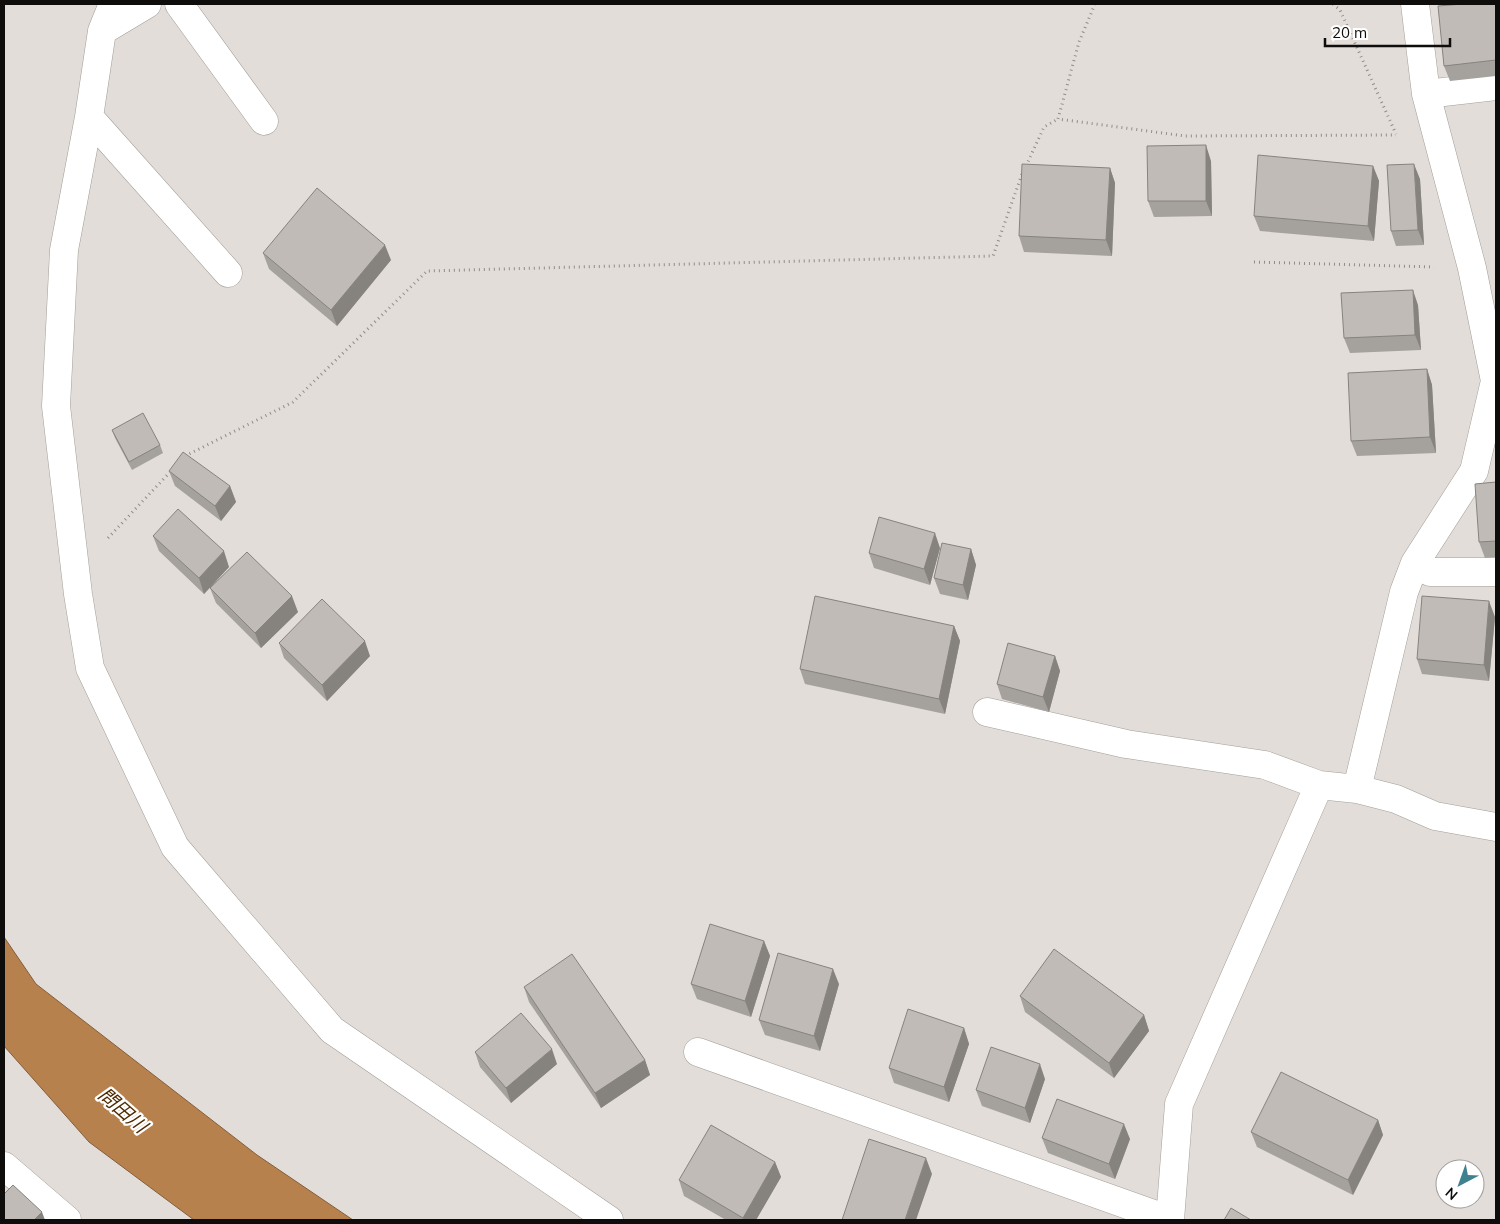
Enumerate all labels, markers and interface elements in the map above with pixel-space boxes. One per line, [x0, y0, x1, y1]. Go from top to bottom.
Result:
scale bar [1325, 15, 1450, 47]
text: 20 m [1332, 23, 1367, 42]
water label: 問田川 [94, 1082, 154, 1139]
north arrow [1435, 1159, 1485, 1209]
text: N [1442, 1184, 1461, 1204]

